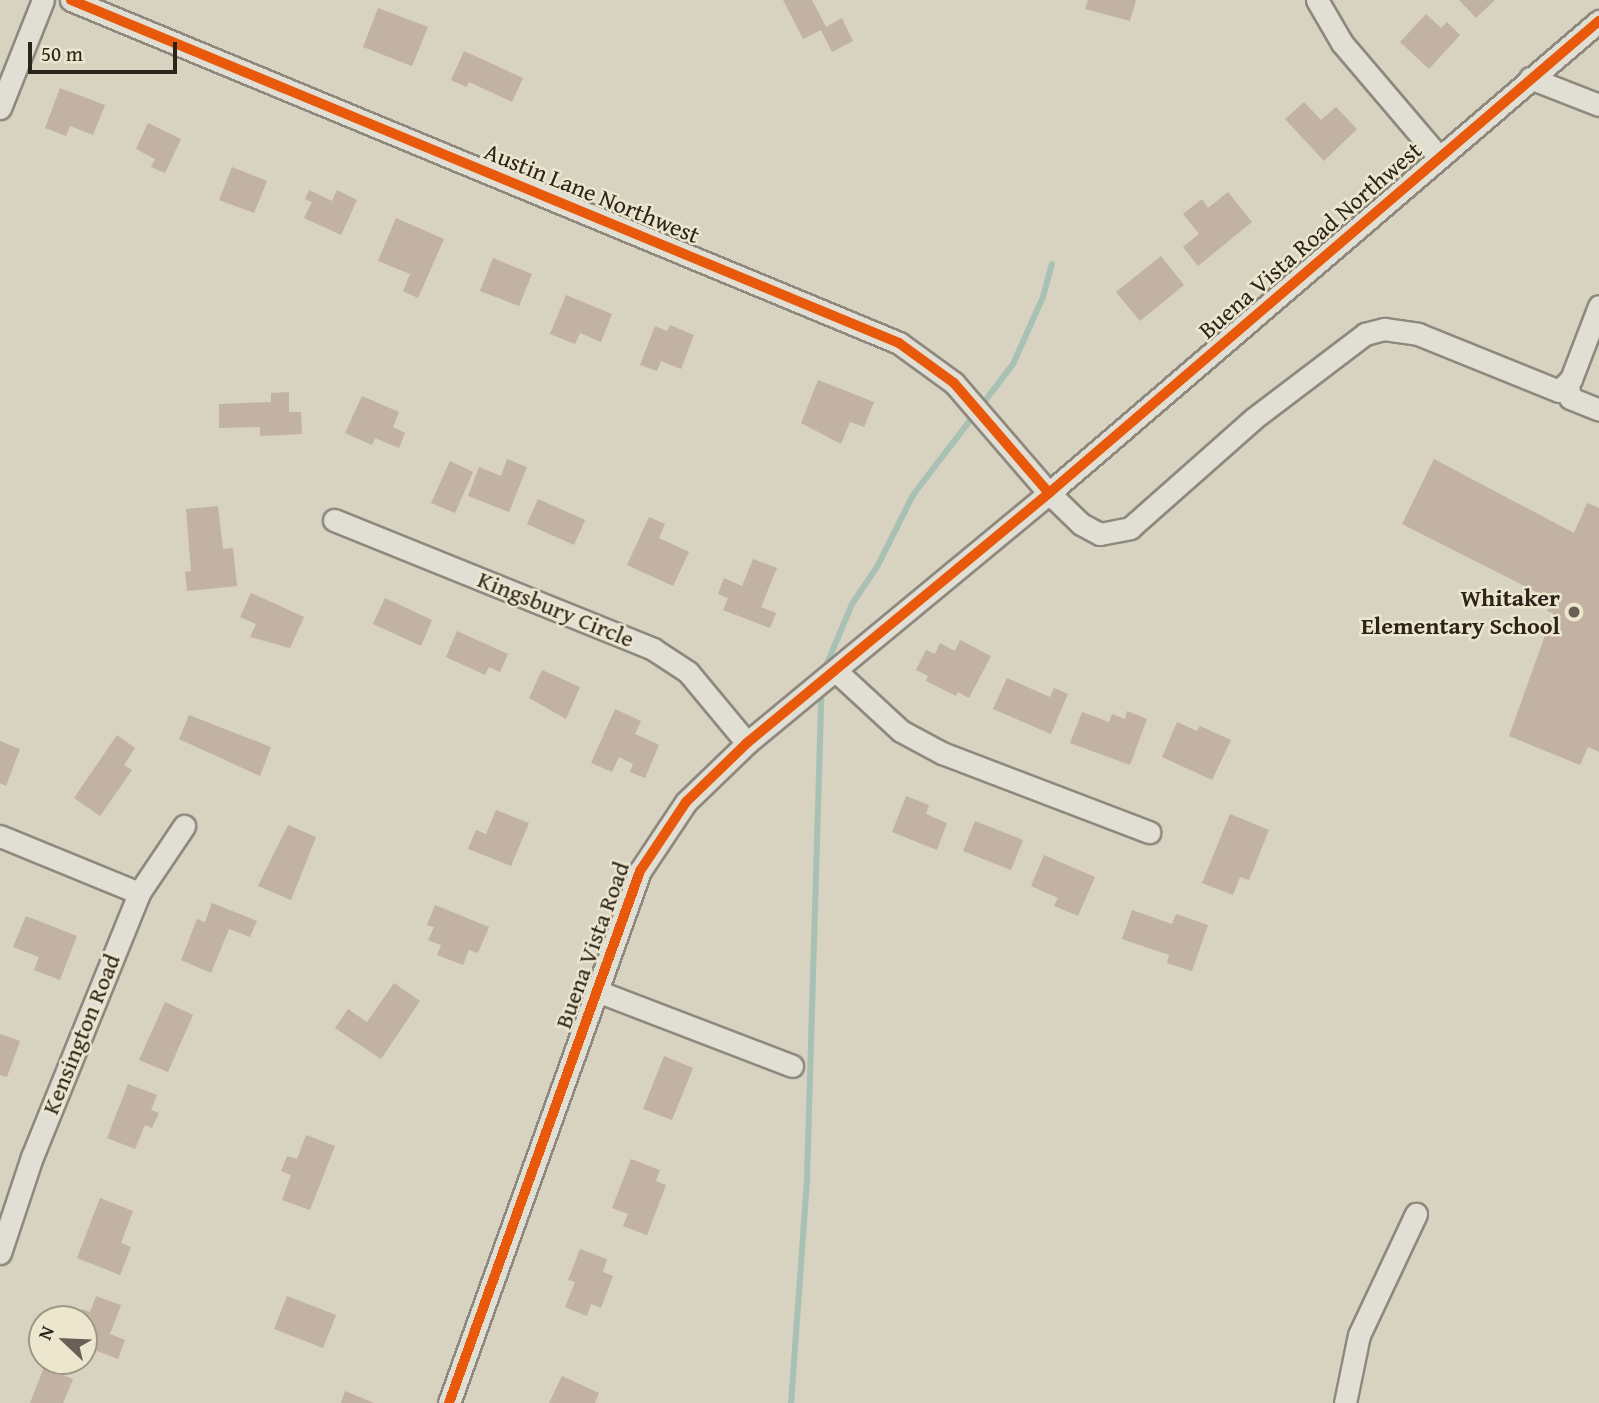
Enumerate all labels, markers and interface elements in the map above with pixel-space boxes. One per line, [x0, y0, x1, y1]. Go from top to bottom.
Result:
scale bar [32, 28, 180, 72]
text: 50 m [41, 38, 83, 69]
street label: Buena Vista Road Northwest [1193, 135, 1427, 345]
street label: Austin Lane Northwest [480, 137, 704, 249]
street label: Kingsbury Circle [474, 565, 638, 653]
place label: Whitaker Elementary School [1361, 584, 1560, 640]
marker: Whitaker Elementary School [1566, 604, 1582, 620]
street label: Buena Vista Road [548, 858, 636, 1032]
street label: Kensington Road [36, 950, 126, 1118]
north arrow [28, 1305, 98, 1375]
text: N [30, 1321, 61, 1344]

